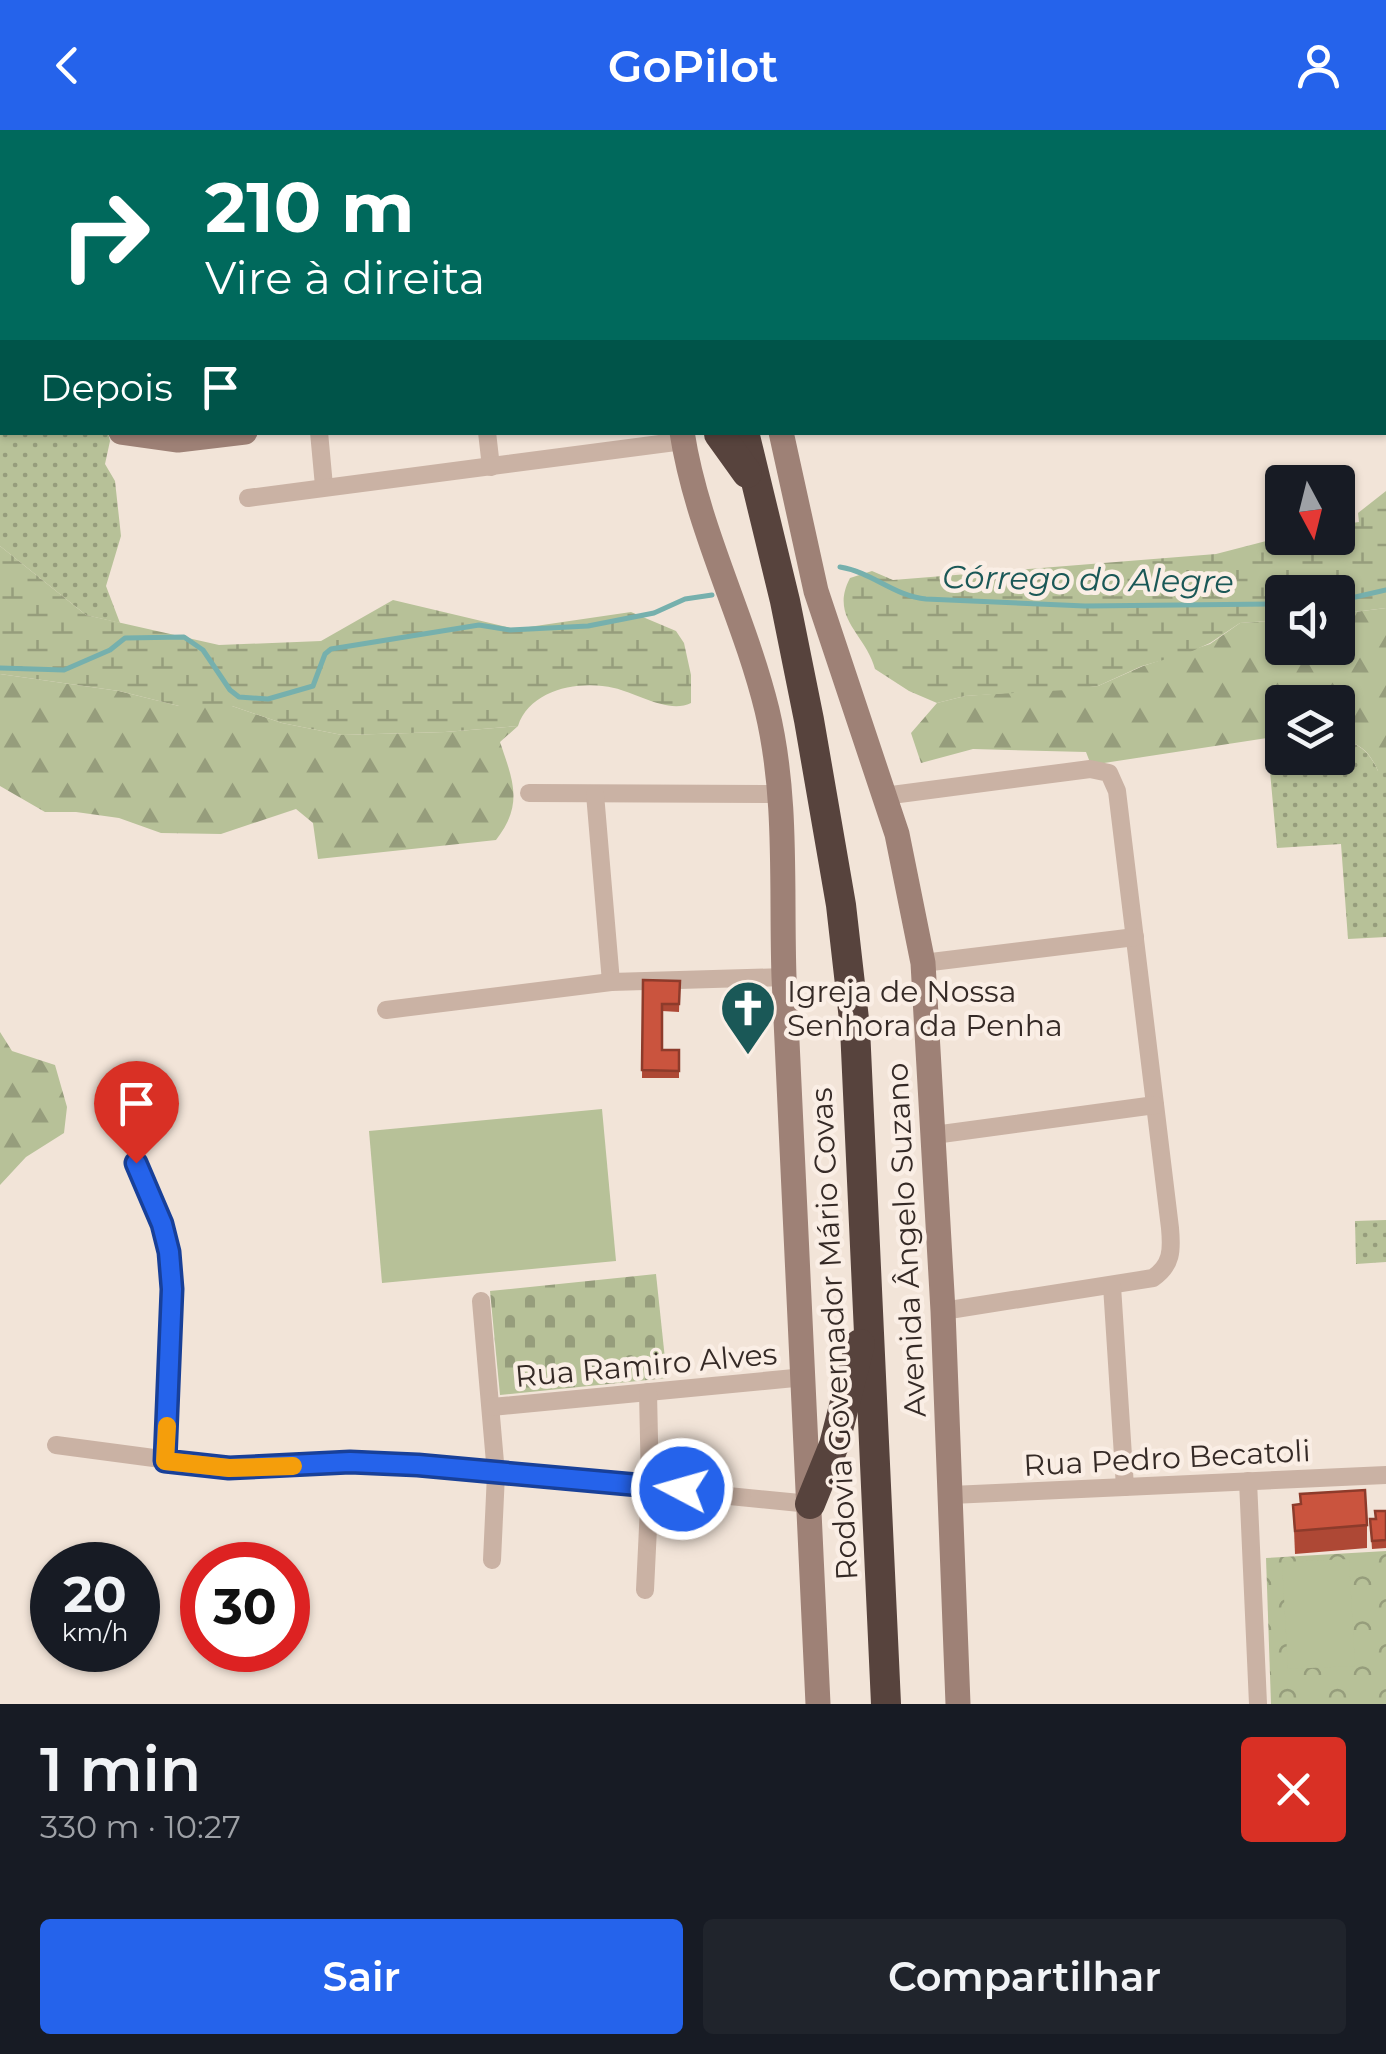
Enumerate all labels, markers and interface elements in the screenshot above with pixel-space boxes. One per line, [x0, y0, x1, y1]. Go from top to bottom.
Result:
icon: back [40, 38, 95, 93]
text: GoPilot [608, 38, 778, 93]
icon: person [1291, 38, 1346, 93]
text: 210 m [205, 164, 415, 250]
icon: right [40, 170, 170, 300]
text: Vire à direita [205, 250, 485, 305]
icon: arrive [193, 360, 248, 415]
text: Depois [40, 364, 173, 411]
north arrow [1265, 465, 1355, 555]
map controls [1265, 465, 1355, 775]
water label: Córrego do Alegre [942, 557, 1234, 601]
button: sound [1265, 575, 1355, 665]
button: layers [1265, 685, 1355, 775]
place label: Igreja de Nossa Senhora da Penha [787, 973, 1063, 1044]
church icon: Igreja de Nossa Senhora da Penha [718, 978, 778, 1057]
pin [94, 1061, 179, 1164]
street label: Avenida Ângelo Suzano [878, 1062, 934, 1418]
icon: arrive [109, 1076, 164, 1131]
street label: Rodovia Governador Mário Covas [803, 1087, 865, 1581]
street label: Rua Ramiro Alves [513, 1335, 779, 1395]
street label: Rua Pedro Becatoli [1023, 1432, 1311, 1484]
position arrow [630, 1437, 734, 1541]
speed limit sign: 30 [180, 1542, 310, 1672]
text: 20 [63, 1564, 127, 1625]
text: km/h [62, 1617, 128, 1647]
text: 1 min [40, 1733, 201, 1806]
button: close [1241, 1737, 1346, 1842]
text: 330 m · 10:27 [40, 1807, 241, 1846]
button: Sair [40, 1919, 683, 2034]
button: Compartilhar [703, 1919, 1346, 2034]

